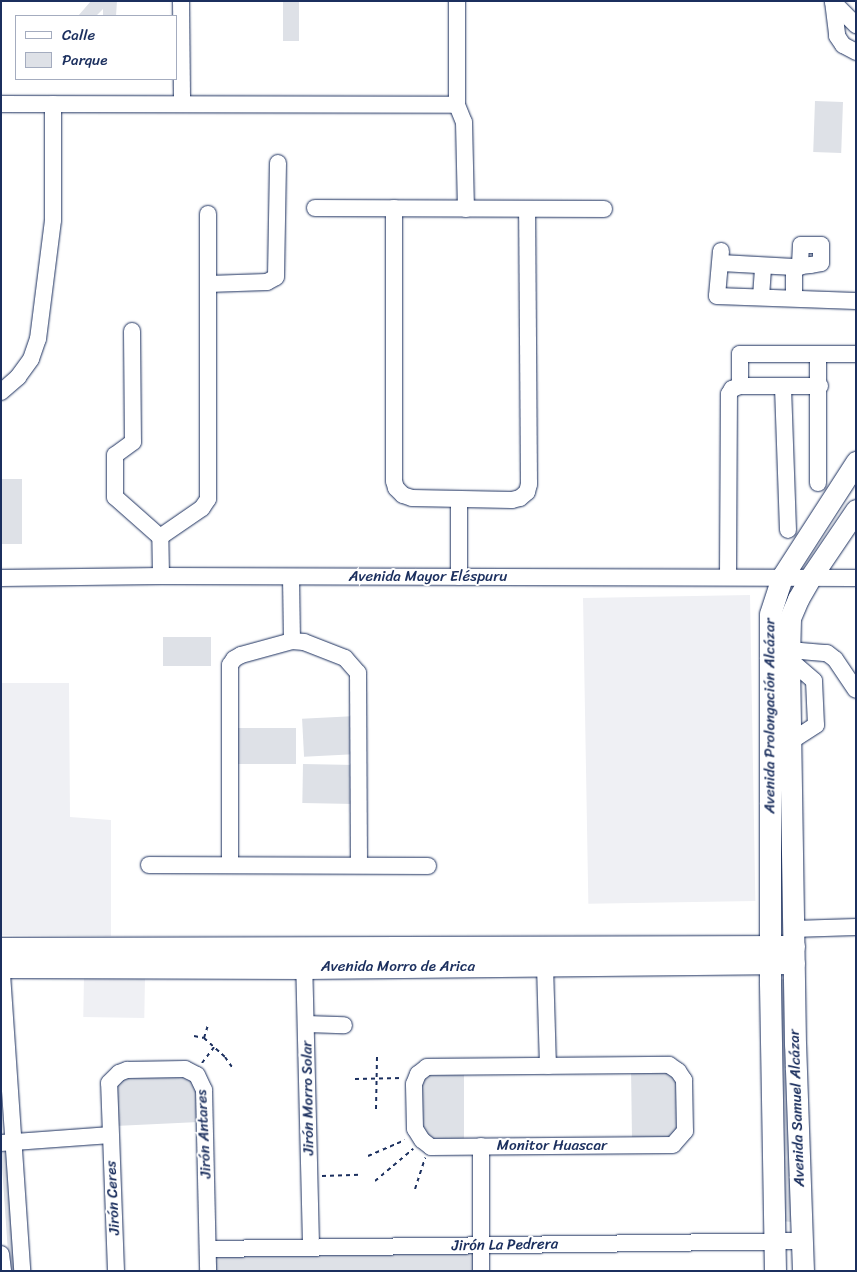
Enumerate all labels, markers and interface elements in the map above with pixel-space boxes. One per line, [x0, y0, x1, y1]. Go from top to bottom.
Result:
legend [15, 15, 178, 80]
text: Calle [62, 22, 95, 48]
text: Parque [62, 47, 107, 73]
street label: Avenida Mayor Eléspuru [349, 568, 507, 586]
street label: Avenida Prolongación Alcázar [761, 618, 779, 814]
street label: Avenida Morro de Arica [321, 958, 475, 976]
street label: Avenida Samuel Alcázar [785, 1029, 809, 1187]
street label: Jirón Morro Solar [298, 1040, 318, 1156]
street label: Jirón Antares [193, 1089, 215, 1179]
street label: Monitor Huascar [497, 1137, 607, 1155]
street label: Jirón Ceres [102, 1160, 124, 1236]
street label: Jirón La Pedrera [451, 1235, 559, 1255]

